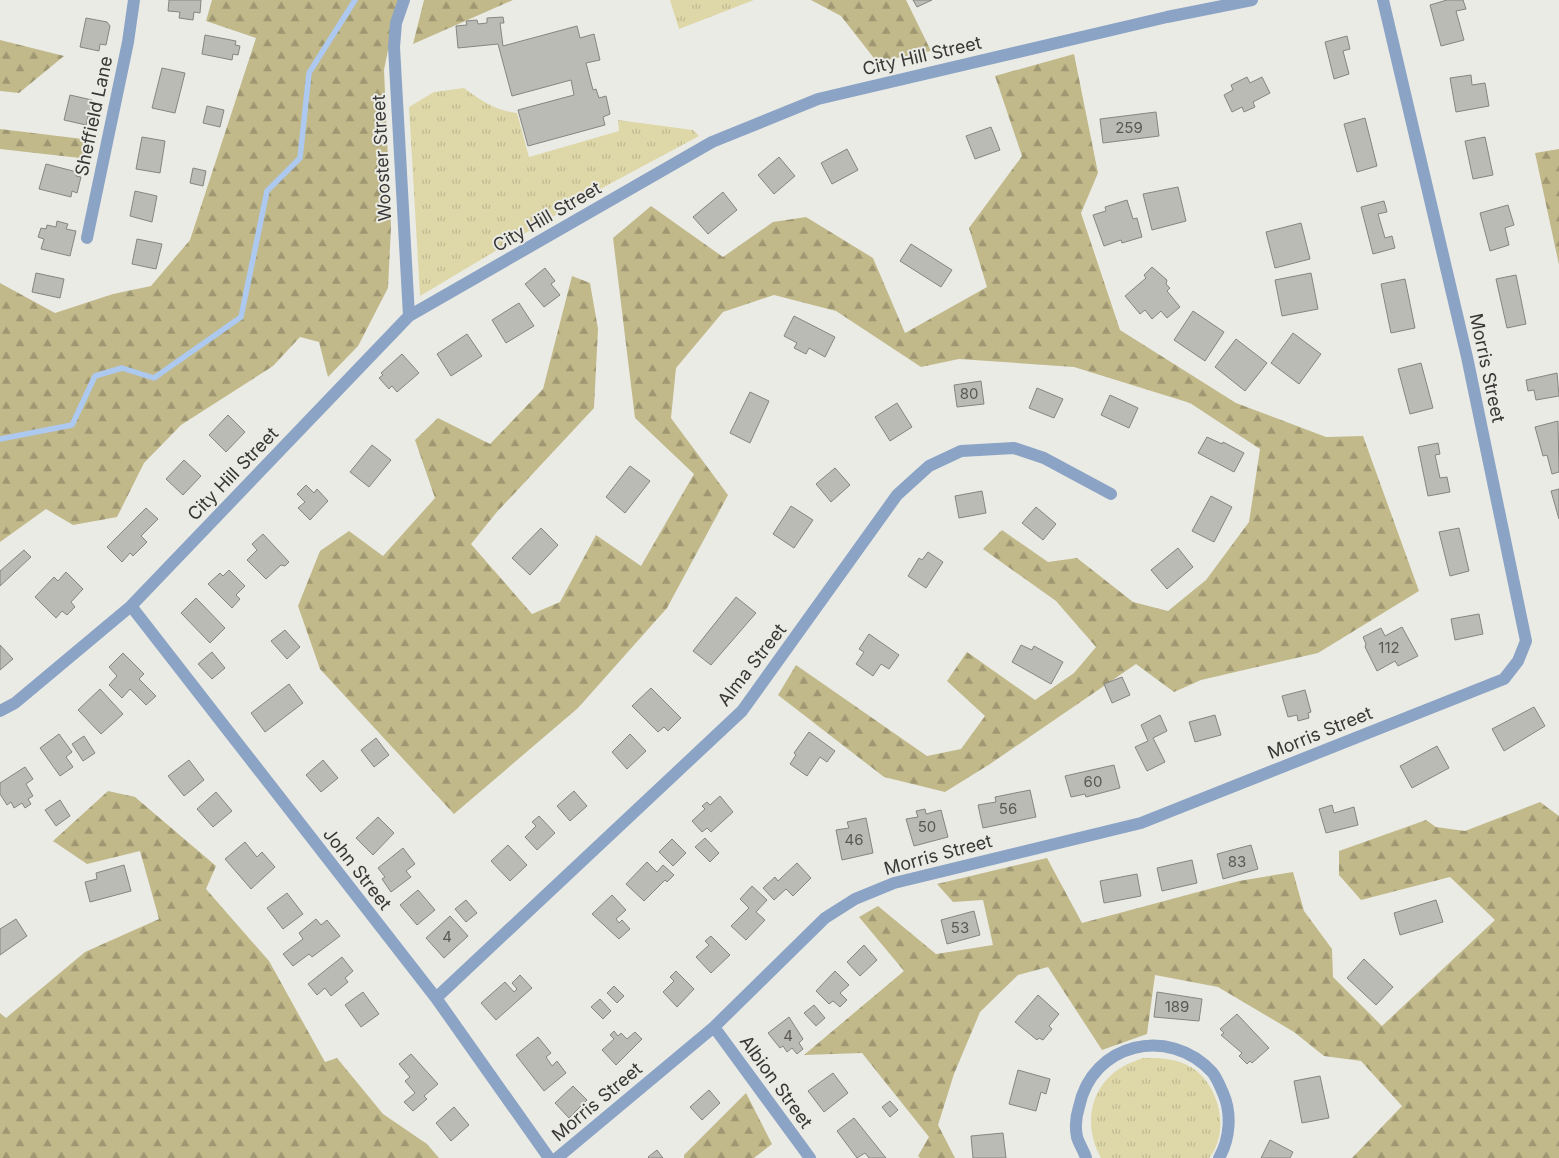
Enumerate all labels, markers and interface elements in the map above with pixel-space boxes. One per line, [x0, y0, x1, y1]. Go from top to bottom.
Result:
street label: City Hill Street [860, 32, 983, 79]
street label: Sheffield Lane [71, 54, 116, 178]
street label: Wooster Street [368, 94, 395, 222]
house number: 259 [1115, 118, 1143, 137]
street label: City Hill Street [489, 177, 605, 256]
street label: Morris Street [1466, 311, 1509, 424]
house number: 80 [960, 384, 978, 403]
street label: City Hill Street [183, 423, 282, 525]
street label: Alma Street [713, 619, 790, 710]
house number: 112 [1378, 638, 1400, 657]
street label: Morris Street [1264, 702, 1375, 763]
house number: 60 [1084, 772, 1102, 791]
house number: 56 [999, 799, 1017, 818]
house number: 50 [918, 817, 936, 836]
street label: John Street [319, 824, 396, 914]
house number: 46 [845, 830, 864, 849]
street label: Morris Street [882, 830, 994, 879]
house number: 83 [1228, 852, 1246, 871]
house number: 53 [951, 918, 969, 937]
house number: 4 [442, 927, 452, 946]
house number: 189 [1165, 997, 1189, 1016]
house number: 4 [783, 1026, 793, 1045]
street label: Albion Street [736, 1031, 817, 1132]
street label: Morris Street [547, 1058, 646, 1145]

